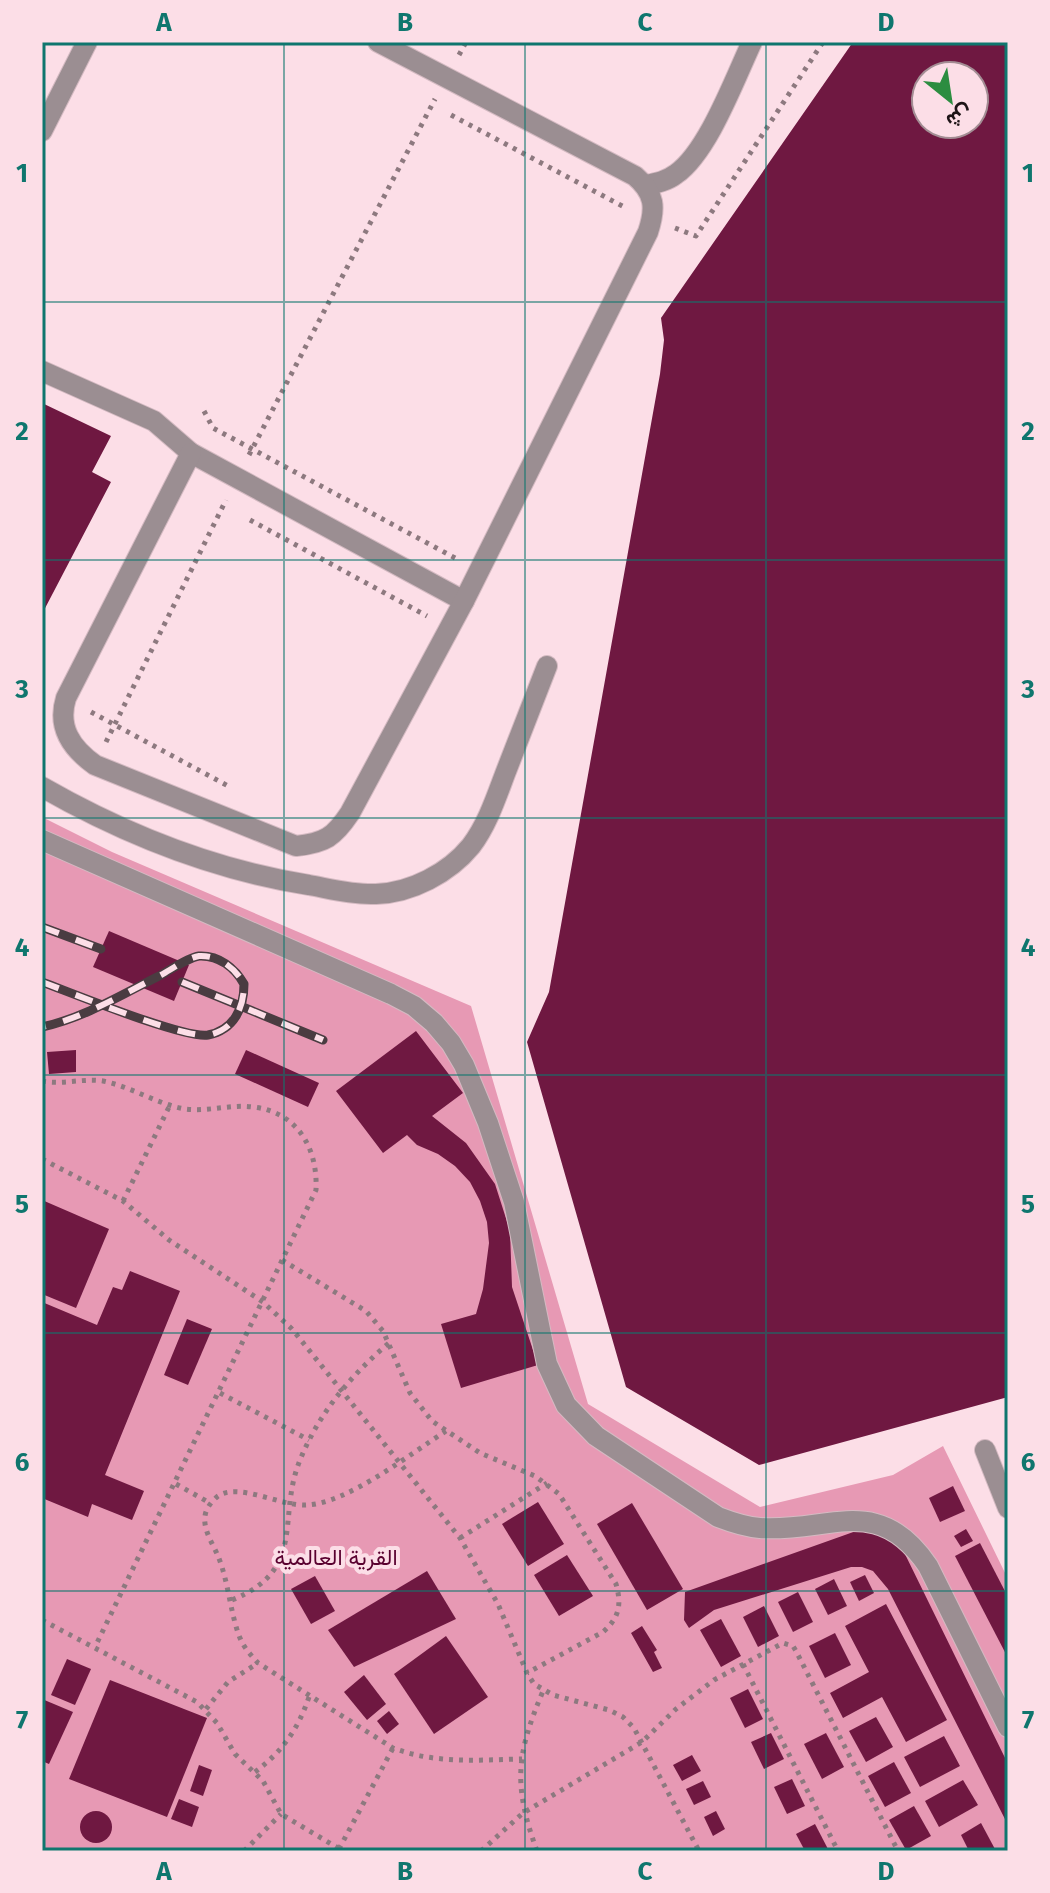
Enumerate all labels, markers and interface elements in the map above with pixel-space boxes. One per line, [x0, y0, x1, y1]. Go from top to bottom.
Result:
text: A [155, 7, 172, 38]
text: B [397, 7, 413, 38]
text: C [638, 7, 653, 38]
text: D [878, 7, 895, 38]
north arrow [910, 60, 990, 140]
text: ش [942, 99, 978, 135]
text: 1 [16, 158, 28, 189]
text: 1 [1022, 158, 1034, 189]
text: 2 [15, 416, 29, 447]
text: 2 [1021, 416, 1035, 447]
text: 3 [14, 674, 29, 705]
text: 3 [1020, 674, 1035, 705]
text: 4 [15, 932, 30, 963]
text: 4 [1021, 932, 1036, 963]
text: 5 [15, 1189, 29, 1220]
text: 5 [1021, 1189, 1035, 1220]
text: 6 [15, 1447, 30, 1478]
text: 6 [1021, 1447, 1036, 1478]
park label: القرية العالمية [274, 1544, 398, 1571]
text: 7 [16, 1705, 28, 1736]
text: 7 [1022, 1705, 1034, 1736]
text: A [155, 1856, 172, 1887]
text: B [397, 1856, 413, 1887]
text: C [638, 1856, 653, 1887]
text: D [878, 1856, 895, 1887]

